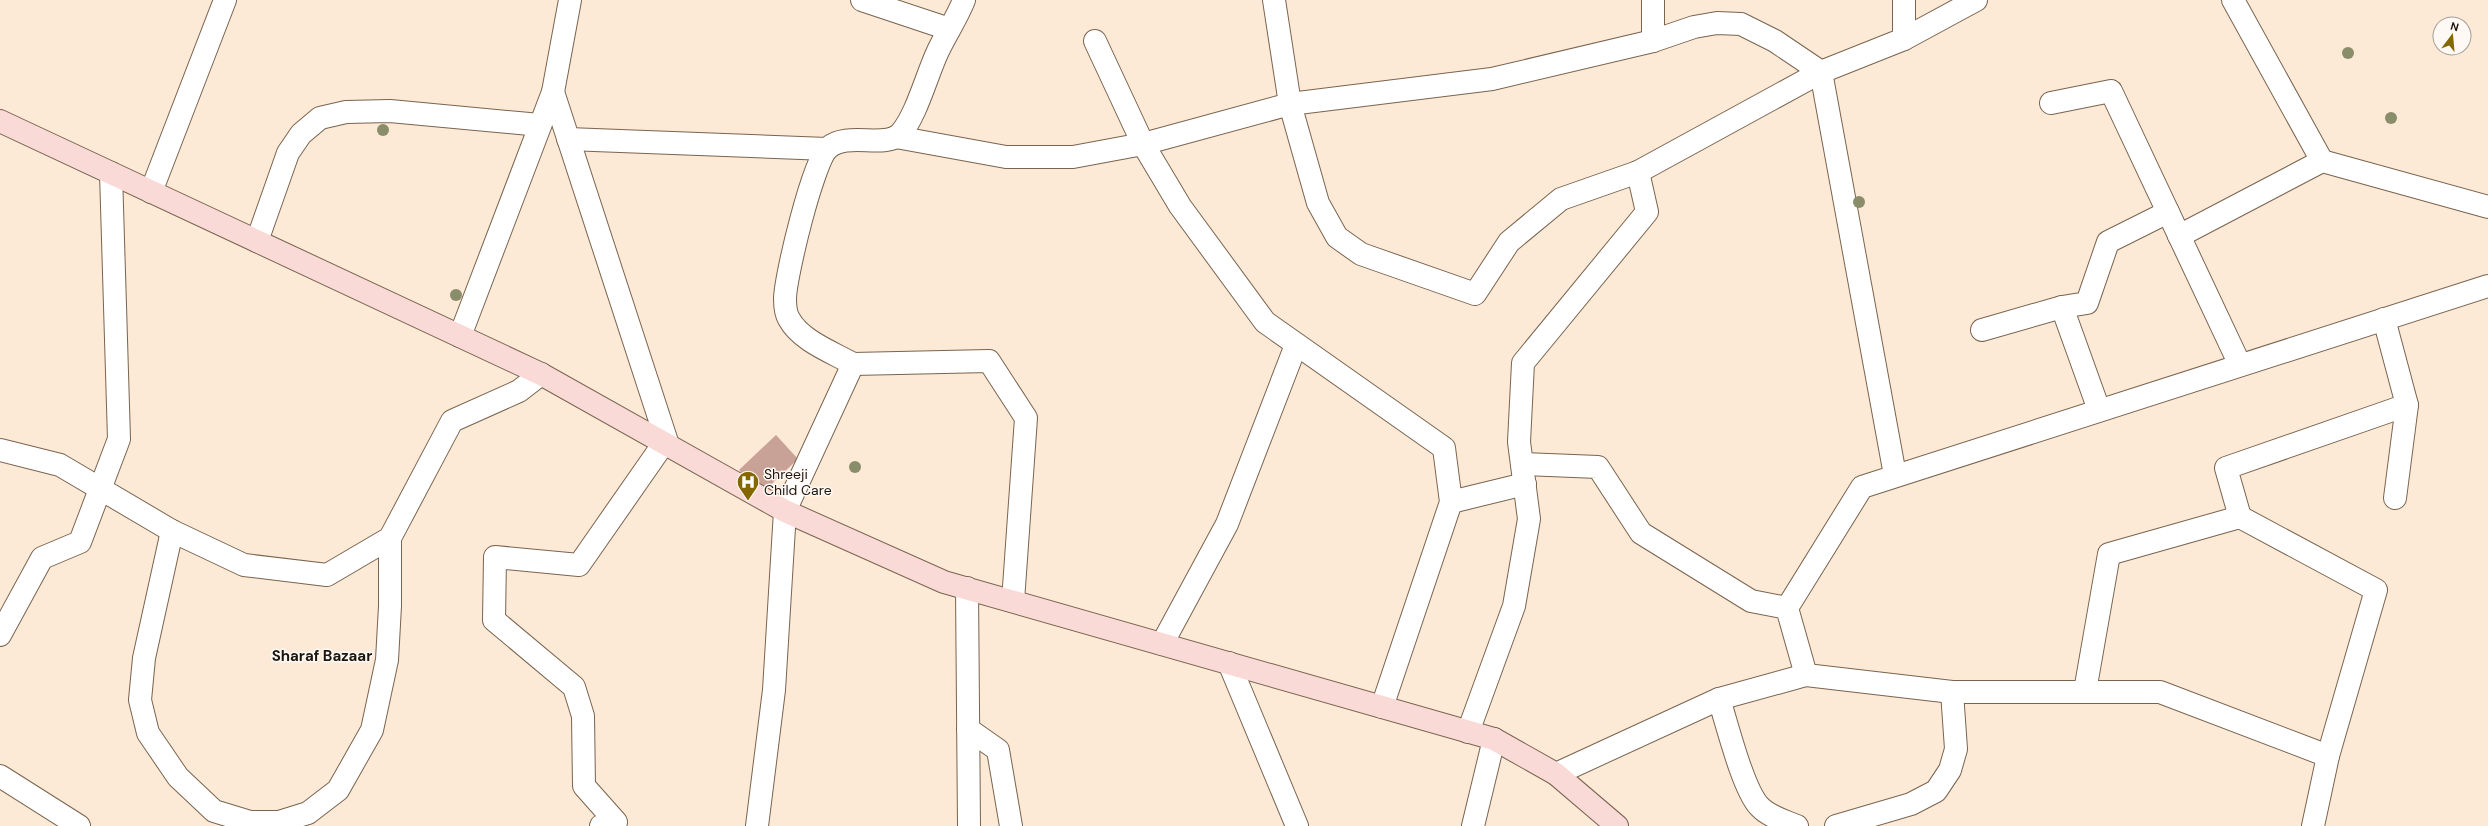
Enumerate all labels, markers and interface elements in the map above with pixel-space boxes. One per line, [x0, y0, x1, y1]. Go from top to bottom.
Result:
north arrow [2432, 16, 2472, 56]
text: N [2449, 19, 2461, 34]
place label: Shreeji Child Care [764, 465, 832, 499]
hospital icon: Shreeji Child Care [735, 469, 761, 502]
district label: Sharaf Bazaar [272, 646, 372, 666]

